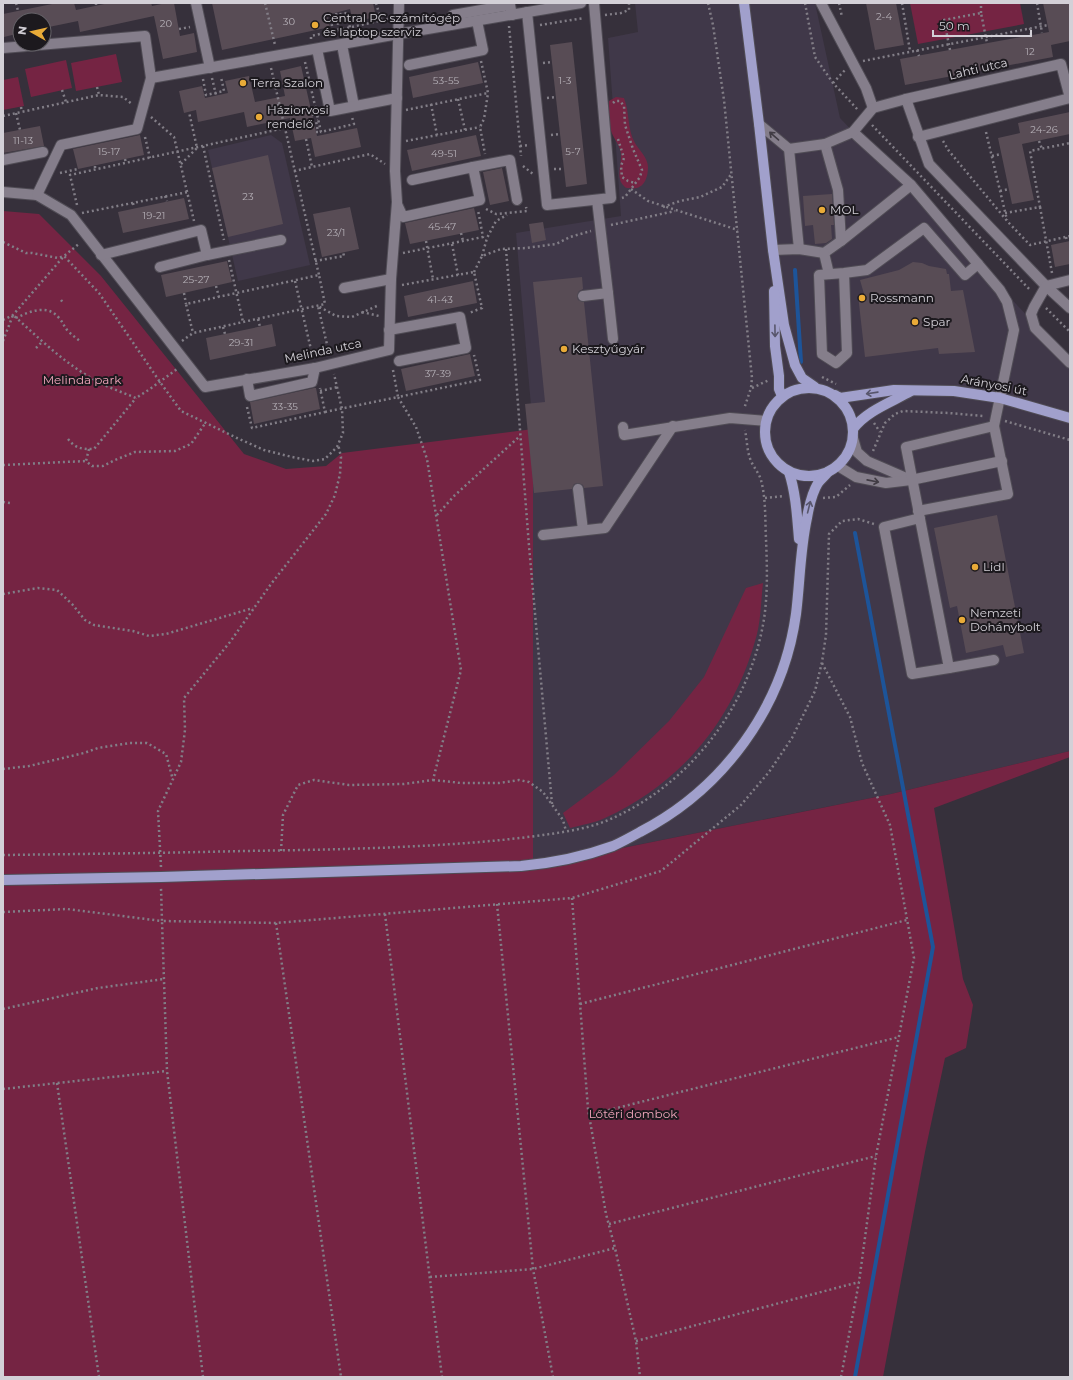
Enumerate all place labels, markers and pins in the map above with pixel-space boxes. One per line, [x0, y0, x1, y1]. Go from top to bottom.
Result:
place label: Central PC számítógép és laptop szerviz [323, 10, 460, 39]
marker: Central PC számítógép és laptop szerviz [310, 20, 320, 30]
place label: Terra Szalon [251, 75, 323, 90]
marker: Terra Szalon [238, 78, 248, 88]
place label: Háziorvosi rendelő [267, 102, 329, 131]
marker: Háziorvosi rendelő [254, 112, 264, 122]
place label: MOL [830, 202, 859, 217]
marker: MOL [817, 205, 827, 215]
place label: Rossmann [870, 290, 934, 305]
marker: Rossmann [857, 293, 867, 303]
place label: Spar [923, 314, 951, 329]
marker: Spar [910, 317, 920, 327]
place label: Kesztyűgyár [572, 341, 645, 356]
marker: Kesztyűgyár [559, 344, 569, 354]
place label: Lidl [983, 559, 1005, 574]
marker: Lidl [970, 562, 980, 572]
place label: Nemzeti Dohánybolt [970, 605, 1041, 634]
marker: Nemzeti Dohánybolt [957, 615, 967, 625]

